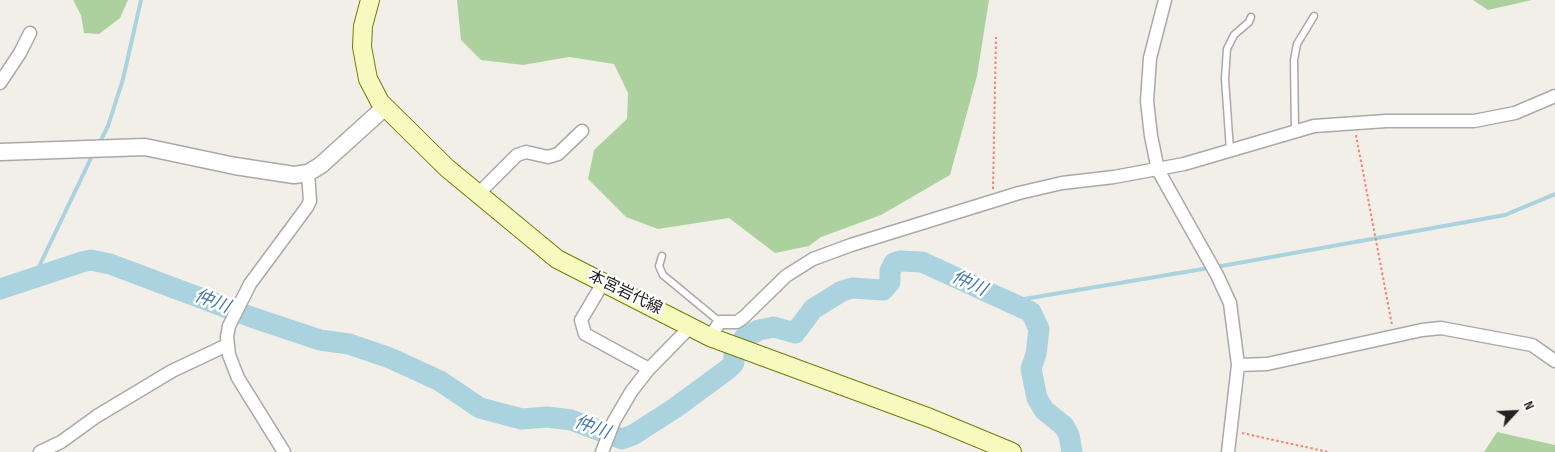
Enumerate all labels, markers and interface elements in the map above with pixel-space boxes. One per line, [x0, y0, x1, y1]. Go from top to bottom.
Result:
street label: 本宮岩代線 [585, 267, 665, 319]
water label: 仲川 [948, 267, 990, 301]
water label: 仲川 [191, 285, 233, 319]
north arrow [1490, 387, 1540, 437]
text: N [1520, 398, 1538, 412]
water label: 仲川 [571, 412, 613, 444]

